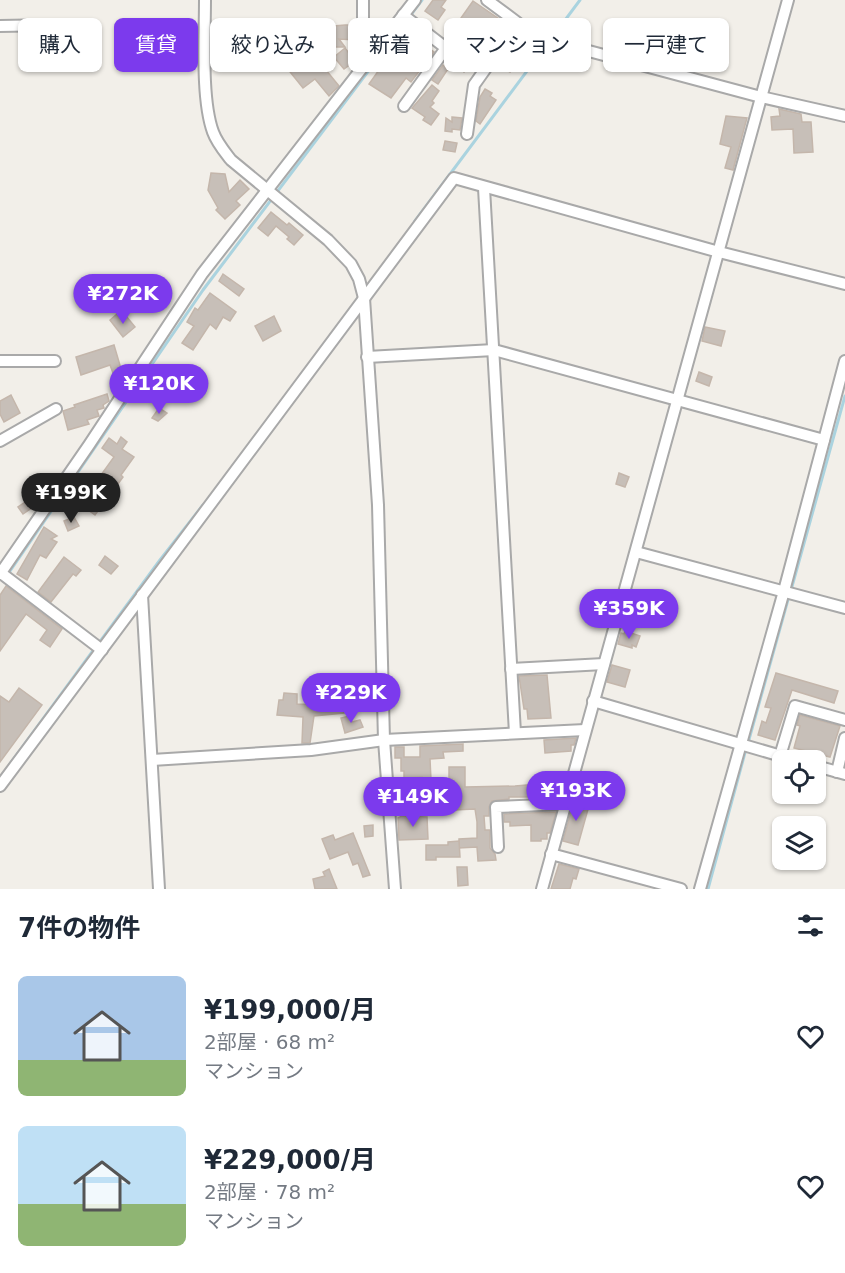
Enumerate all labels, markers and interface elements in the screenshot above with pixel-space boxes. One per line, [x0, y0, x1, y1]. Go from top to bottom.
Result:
chip: 購入 [18, 18, 102, 72]
chip: 賃貸 [114, 18, 198, 72]
chip: 絞り込み [210, 18, 336, 72]
chip: 新着 [348, 18, 432, 72]
chip: マンション [444, 18, 591, 72]
chip: 一戸建て [603, 18, 729, 72]
pin: ¥272K [81, 274, 165, 325]
text: ¥272K [87, 281, 159, 305]
pin: ¥120K [117, 364, 201, 415]
text: ¥120K [123, 371, 195, 395]
pin: ¥199K [29, 473, 113, 524]
text: ¥199K [35, 480, 107, 504]
pin: ¥359K [587, 589, 671, 640]
text: ¥359K [593, 596, 665, 620]
pin: ¥229K [309, 673, 393, 724]
text: ¥229K [315, 680, 387, 704]
map controls [772, 750, 826, 870]
button: locate [772, 750, 826, 804]
pin: ¥193K [534, 771, 618, 822]
pin: ¥149K [371, 777, 455, 828]
text: ¥193K [540, 778, 612, 802]
text: ¥149K [377, 784, 449, 808]
button: layers [772, 816, 826, 870]
icon: filters [794, 909, 827, 942]
text: 7件の物件 [18, 913, 140, 943]
text: ¥199,000/月 [204, 995, 376, 1025]
icon: home [66, 1000, 138, 1072]
icon: heart [794, 1020, 827, 1053]
text: 2部屋 · 68 m² [204, 1030, 335, 1054]
text: マンション [204, 1059, 304, 1083]
text: ¥229,000/月 [204, 1145, 376, 1175]
icon: home [66, 1150, 138, 1222]
icon: heart [794, 1170, 827, 1203]
text: 2部屋 · 78 m² [204, 1180, 335, 1204]
text: マンション [204, 1209, 304, 1233]

